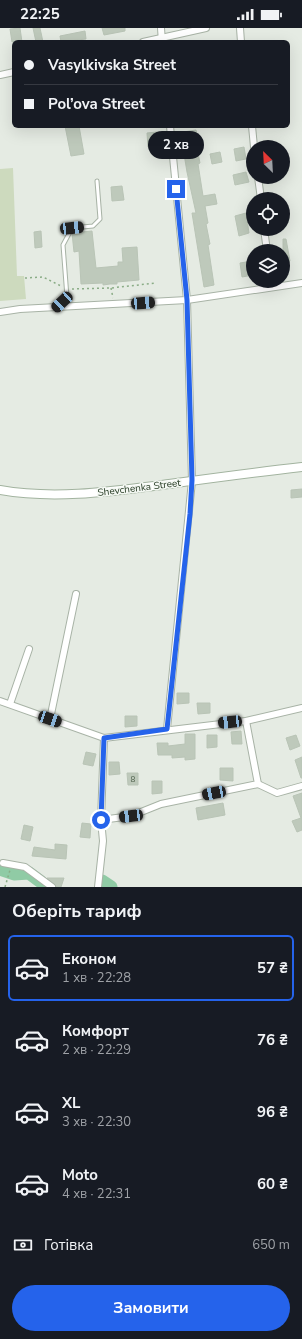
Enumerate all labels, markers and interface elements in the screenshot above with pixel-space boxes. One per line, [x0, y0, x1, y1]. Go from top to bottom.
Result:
text: 22:25 [20, 4, 60, 24]
text: Vasylkivska Street [48, 55, 176, 75]
text: Pol’ova Street [48, 94, 145, 114]
callout: 2 хв [148, 131, 204, 159]
text: 2 хв [163, 136, 189, 154]
north arrow [246, 140, 290, 184]
map controls [246, 140, 290, 288]
route end [167, 180, 185, 198]
button: locate [246, 192, 290, 236]
car [59, 221, 85, 235]
button: layers [246, 244, 290, 288]
car [49, 289, 75, 315]
car [131, 296, 155, 310]
street label: Shevchenka Street [97, 476, 182, 500]
car [37, 709, 63, 729]
car [217, 715, 243, 729]
house number: 8 [131, 774, 136, 785]
car [201, 785, 227, 801]
car [118, 809, 144, 823]
route start [92, 811, 110, 829]
text: Оберіть тариф [12, 899, 142, 923]
text: Економ [62, 949, 116, 969]
icon: car [14, 950, 50, 986]
text: 57 ₴ [257, 958, 288, 978]
text: 1 хв · 22:28 [62, 969, 131, 987]
text: Комфорт [62, 1021, 129, 1041]
icon: car [14, 1022, 50, 1058]
text: 76 ₴ [257, 1030, 288, 1050]
text: 2 хв · 22:29 [62, 1041, 131, 1059]
text: XL [62, 1093, 81, 1113]
icon: car [14, 1094, 50, 1130]
text: 96 ₴ [257, 1102, 288, 1122]
text: 3 хв · 22:30 [62, 1113, 131, 1131]
text: Moto [62, 1165, 98, 1185]
icon: car [14, 1166, 50, 1202]
text: 60 ₴ [257, 1174, 288, 1194]
text: 4 хв · 22:31 [62, 1185, 131, 1203]
icon: cash [12, 1234, 34, 1256]
text: Готівка [44, 1235, 93, 1255]
text: 650 m [252, 1236, 290, 1254]
button: Замовити [12, 1285, 290, 1331]

